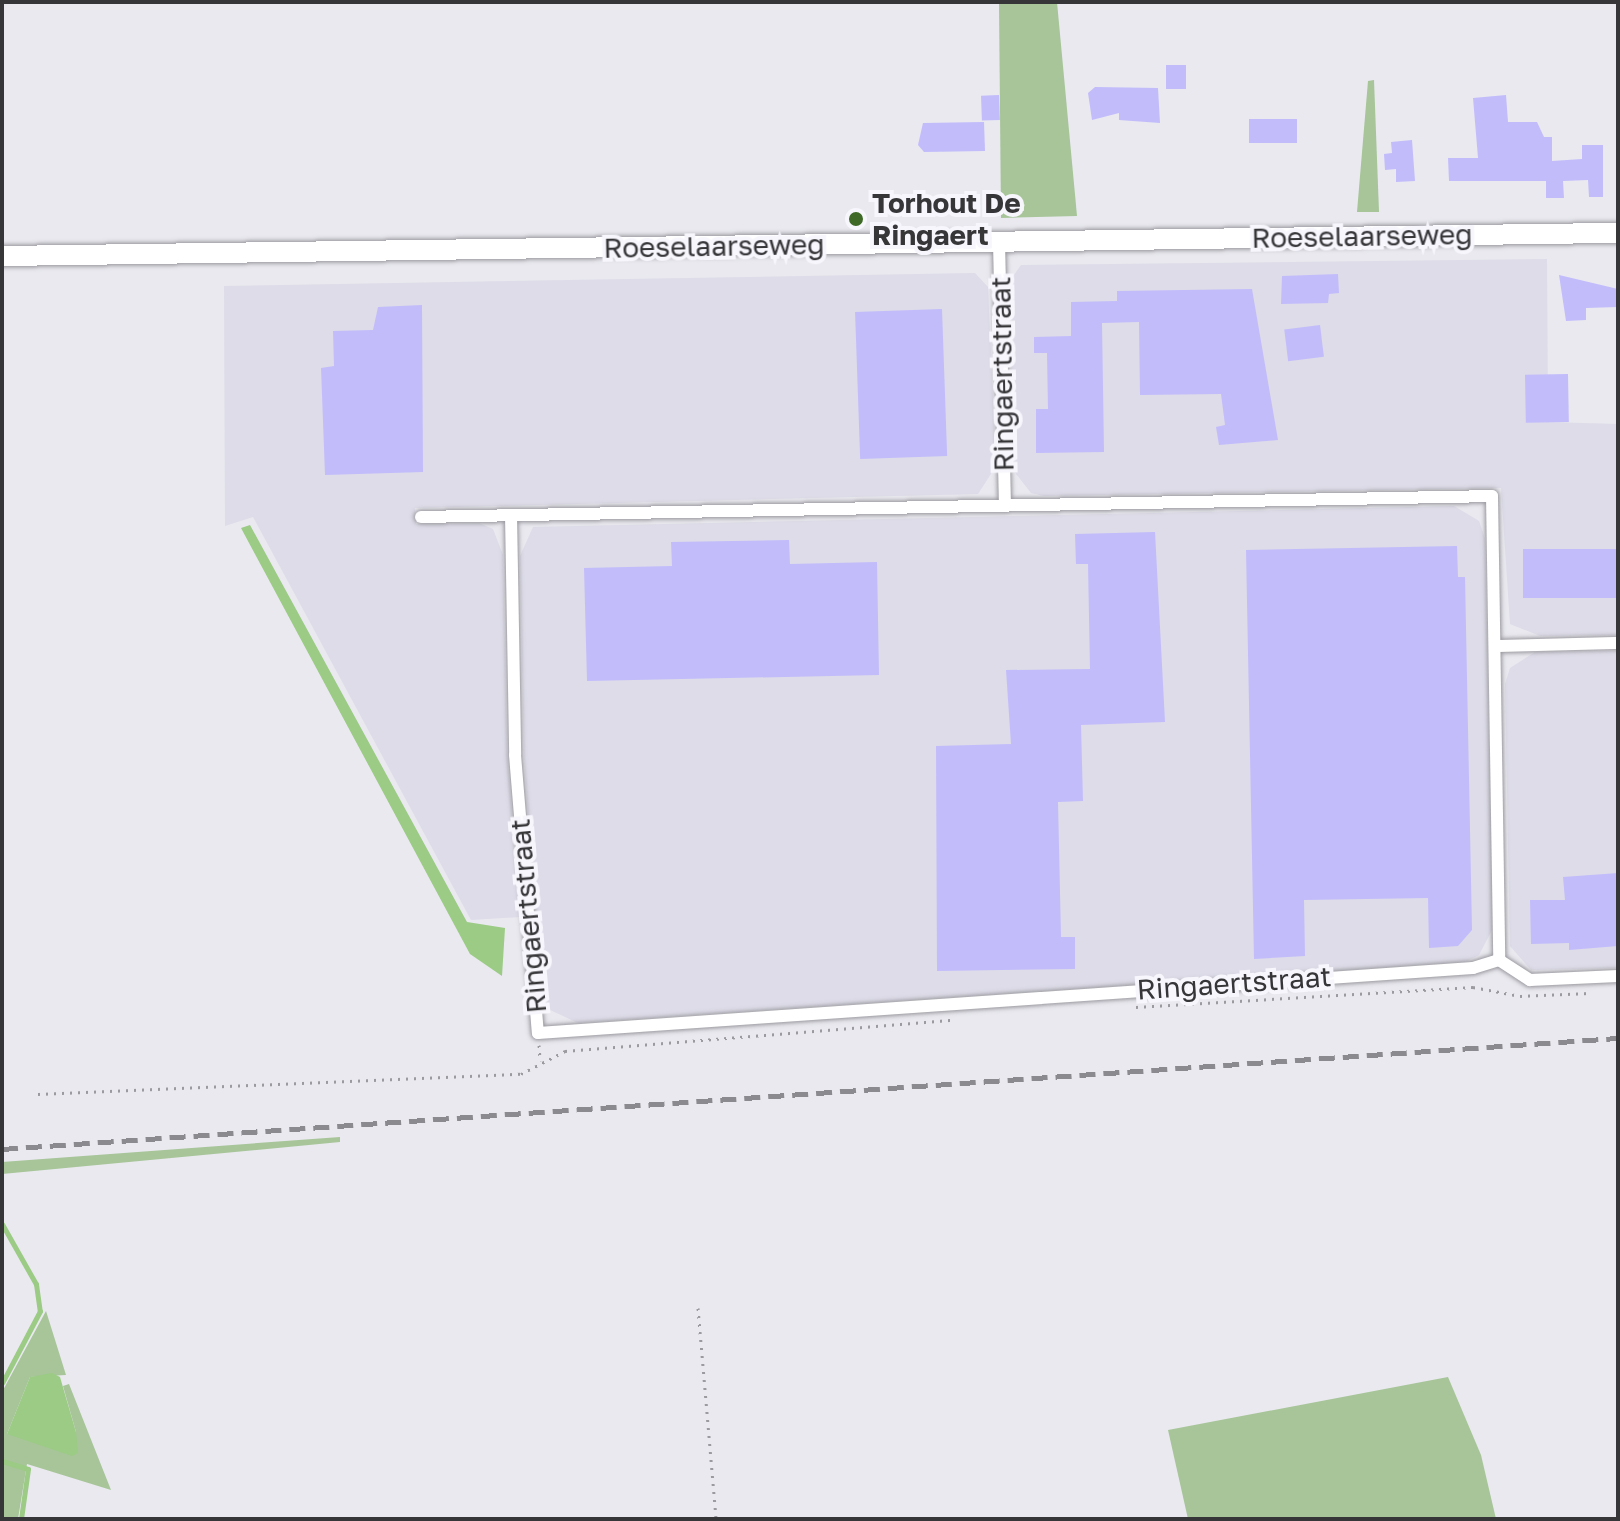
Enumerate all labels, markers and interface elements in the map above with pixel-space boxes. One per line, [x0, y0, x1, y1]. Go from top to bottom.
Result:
place label: Torhout De Ringaert [872, 186, 1021, 252]
marker: Torhout De Ringaert [847, 210, 865, 228]
street label: Roeselaarseweg [1251, 217, 1473, 255]
street label: Roeselaarseweg [603, 227, 825, 265]
street label: Ringaertstraat [984, 276, 1020, 472]
street label: Ringaertstraat [503, 817, 553, 1015]
street label: Ringaertstraat [1136, 959, 1332, 1007]

